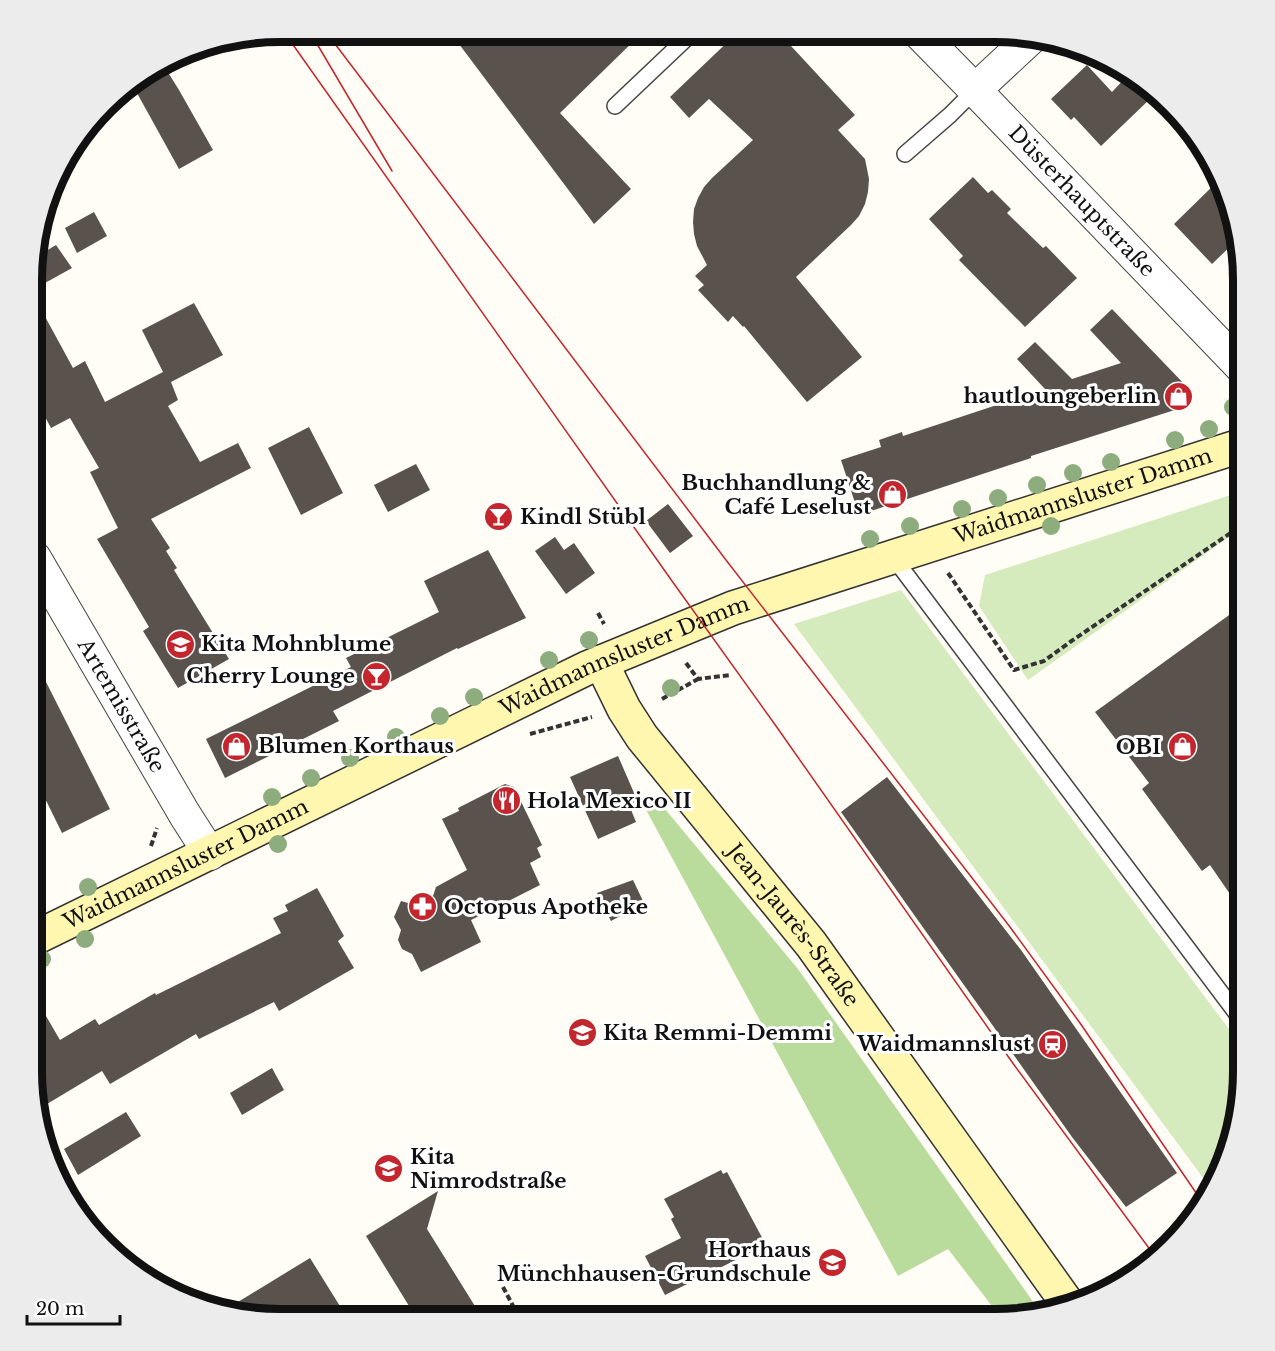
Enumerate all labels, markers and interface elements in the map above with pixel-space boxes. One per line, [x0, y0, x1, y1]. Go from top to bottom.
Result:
street label: Düsterhauptstraße [1003, 120, 1160, 282]
shop icon: hautloungeberlin [1162, 380, 1194, 412]
place label: hautloungeberlin [963, 383, 1157, 409]
street label: Waidmannsluster Damm [950, 443, 1216, 550]
place label: Buchhandlung & Café Leselust [681, 470, 871, 520]
shop icon: Buchhandlung & Café Leselust [876, 479, 908, 511]
bar icon: Kindl Stübl [483, 501, 515, 533]
place label: Kindl Stübl [520, 504, 647, 530]
street label: Waidmannsluster Damm [495, 591, 753, 722]
school or university icon: Kita Mohnblume [164, 628, 196, 660]
place label: Kita Mohnblume [201, 631, 391, 657]
street label: Artemisstraße [71, 633, 171, 777]
bar icon: Cherry Lounge [360, 660, 392, 692]
place label: Cherry Lounge [186, 663, 355, 689]
shop icon: Blumen Korthaus [221, 730, 253, 762]
shop icon: OBI [1166, 731, 1198, 763]
place label: Blumen Korthaus [258, 733, 454, 759]
place label: OBI [1116, 734, 1161, 760]
restaurant icon: Hola Mexico II [490, 785, 522, 817]
place label: Hola Mexico II [527, 788, 691, 814]
street label: Waidmannsluster Damm [58, 793, 313, 936]
street label: Jean-Jaurès-Straße [720, 836, 865, 1012]
pharmacy icon: Octopus Apotheke [407, 891, 439, 923]
place label: Octopus Apotheke [444, 894, 648, 920]
school or university icon: Kita Remmi-Demmi [566, 1017, 598, 1049]
place label: Kita Remmi-Demmi [603, 1020, 832, 1046]
station icon: Waidmannslust [1036, 1028, 1068, 1060]
place label: Waidmannslust [856, 1031, 1031, 1057]
place label: Kita Nimrodstraße [410, 1144, 567, 1194]
school or university icon: Kita Nimrodstraße [373, 1153, 405, 1185]
place label: Horthaus Münchhausen-Grundschule [497, 1237, 811, 1287]
school or university icon: Horthaus Münchhausen-Grundschule [816, 1246, 848, 1278]
scale bar [27, 1288, 120, 1326]
text: 20 m [36, 1298, 84, 1320]

